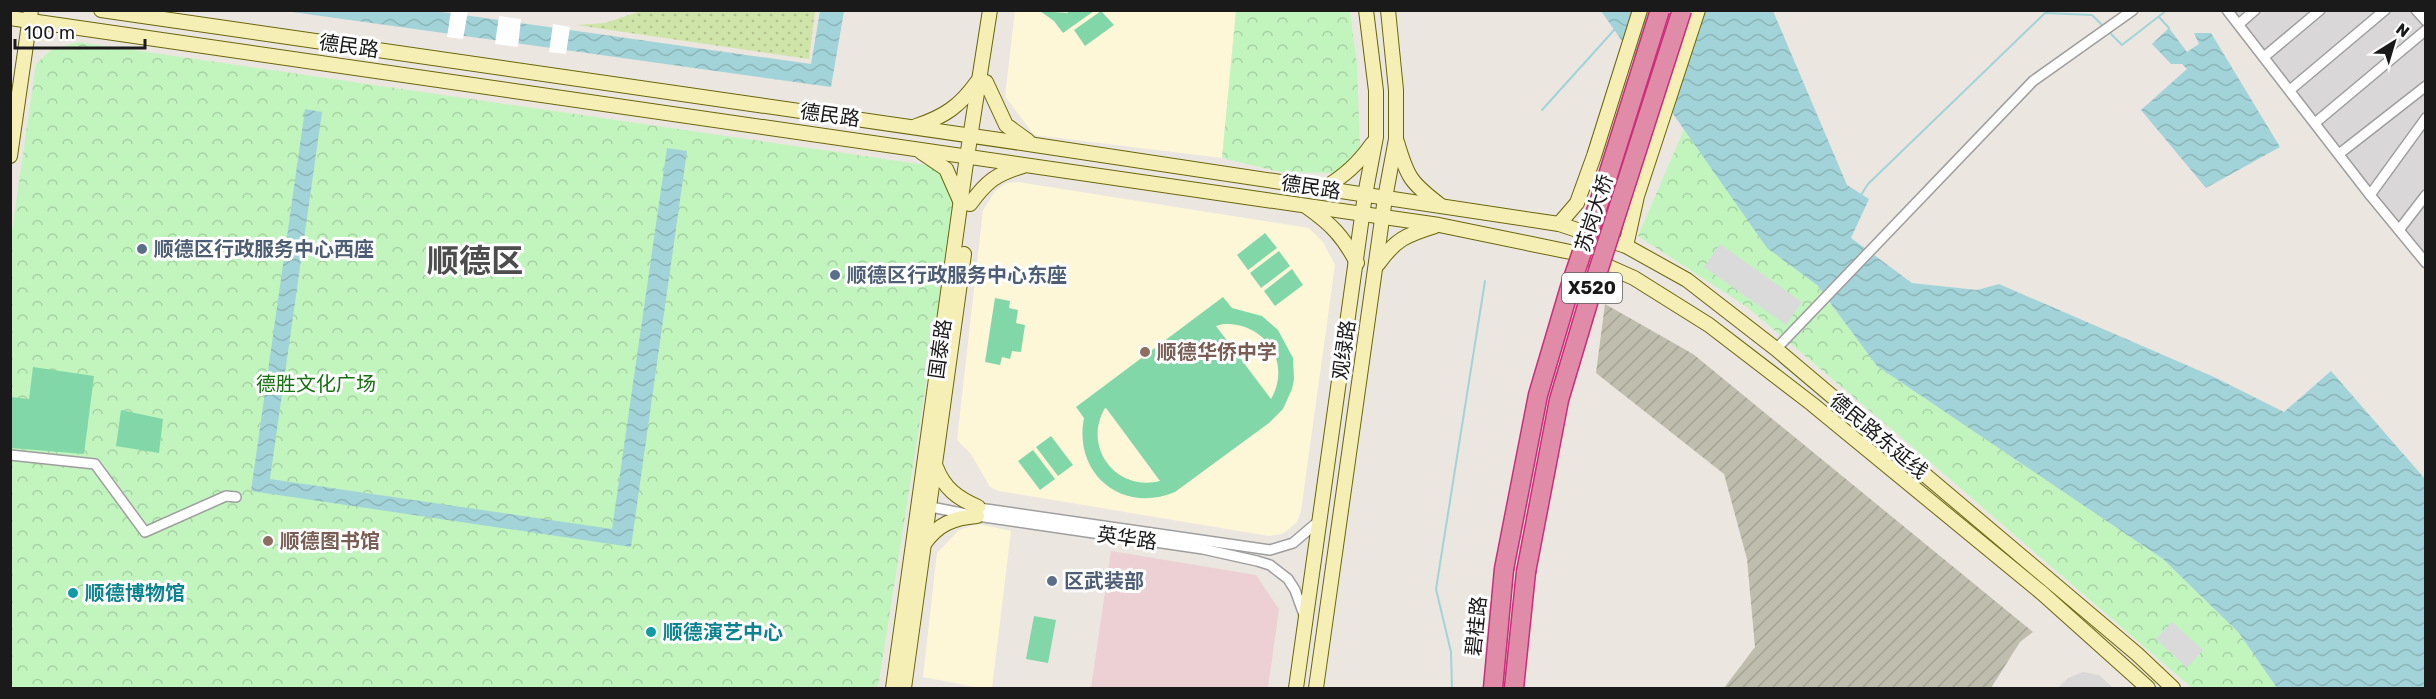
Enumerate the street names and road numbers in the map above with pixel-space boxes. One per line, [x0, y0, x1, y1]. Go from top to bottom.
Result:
street label: 德民路 [318, 30, 380, 62]
street label: 德民路 [799, 99, 861, 131]
street label: 德民路 [1279, 170, 1343, 204]
street label: 苏岗大桥 [1570, 171, 1618, 255]
road number: X520 [1562, 273, 1622, 303]
street label: 国泰路 [924, 318, 956, 380]
street label: 观绿路 [1328, 319, 1360, 381]
street label: 德民路东延线 [1825, 388, 1933, 484]
street label: 英华路 [1096, 522, 1158, 554]
street label: 碧桂路 [1461, 595, 1491, 657]

